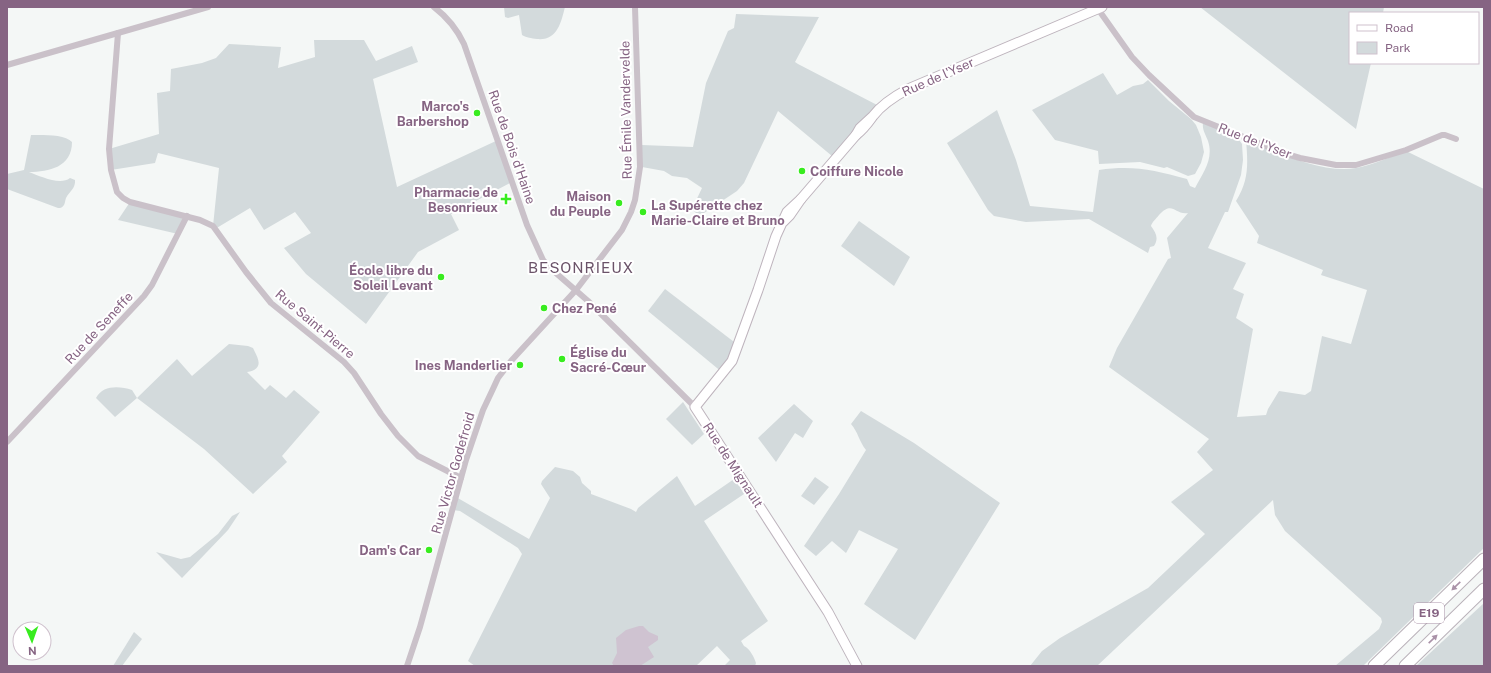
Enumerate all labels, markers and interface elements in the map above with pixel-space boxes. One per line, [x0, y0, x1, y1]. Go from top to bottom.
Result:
legend [1349, 12, 1479, 64]
text: Road [1385, 21, 1413, 35]
street label: Rue Émile Vandervelde [616, 41, 635, 179]
text: Park [1385, 41, 1411, 55]
street label: Rue de l'Yser [900, 54, 976, 100]
street label: Rue de Bois d'Haine [485, 88, 539, 206]
place label: Marco's Barbershop [397, 99, 469, 129]
marker: Marco's Barbershop [472, 108, 482, 118]
street label: Rue de l'Yser [1216, 120, 1294, 162]
place label: Coiffure Nicole [810, 164, 904, 179]
marker: Coiffure Nicole [797, 166, 807, 176]
place label: Pharmacie de Besonrieux [414, 185, 498, 215]
place label: Maison du Peuple [550, 189, 611, 219]
marker: Pharmacie de Besonrieux [501, 194, 511, 204]
marker: Maison du Peuple [614, 198, 624, 208]
place label: La Supérette chez Marie-Claire et Bruno [651, 198, 785, 228]
marker: La Supérette chez Marie-Claire et Bruno [638, 207, 648, 217]
district label: BESONRIEUX [528, 259, 634, 276]
place label: École libre du Soleil Levant [349, 262, 433, 293]
marker: École libre du Soleil Levant [436, 272, 446, 282]
street label: Rue Saint-Pierre [272, 286, 358, 362]
street label: Rue de Seneffe [62, 289, 136, 367]
place label: Chez Pené [552, 301, 617, 316]
marker: Chez Pené [539, 303, 549, 313]
place label: Église du Sacré-Cœur [570, 344, 647, 375]
marker: Église du Sacré-Cœur [557, 354, 567, 364]
place label: Ines Manderlier [415, 358, 513, 373]
marker: Ines Manderlier [515, 360, 525, 370]
street label: Rue Victor Godefroid [428, 410, 478, 536]
street label: Rue de Mignault [700, 420, 766, 510]
place label: Dam's Car [359, 543, 422, 558]
marker: Dam's Car [424, 545, 434, 555]
one-way arrow [1451, 581, 1461, 591]
road number: E19 [1414, 603, 1444, 623]
north arrow [12, 621, 52, 661]
one-way arrow [1428, 634, 1438, 644]
text: N [28, 645, 37, 657]

